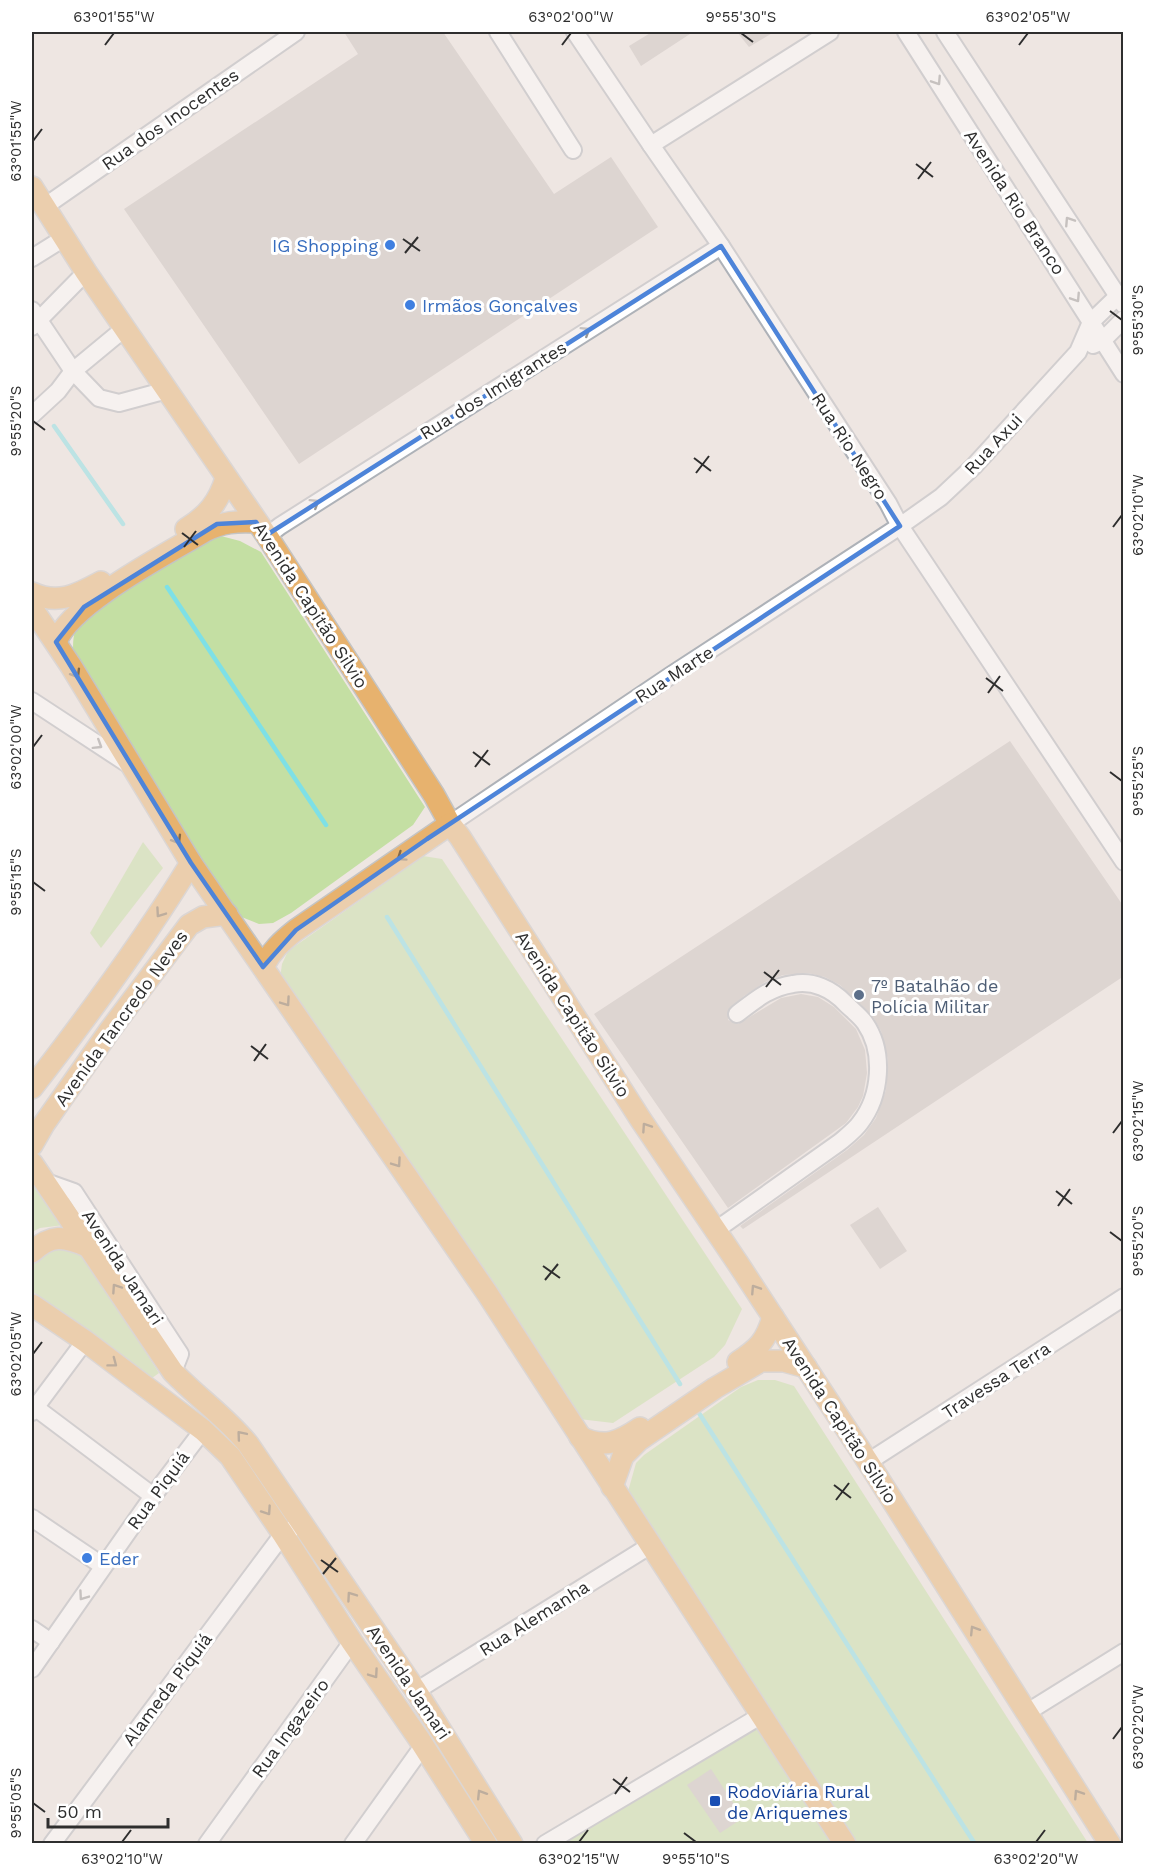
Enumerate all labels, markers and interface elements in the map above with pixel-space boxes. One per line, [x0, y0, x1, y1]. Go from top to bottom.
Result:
text: 63°01'55"W [73, 8, 155, 26]
text: 63°02'00"W [528, 8, 614, 26]
text: 9°55'30"S [706, 8, 776, 26]
text: 63°02'05"W [986, 8, 1070, 26]
street label: Rua dos Inocentes [97, 64, 243, 174]
one-way arrow [930, 75, 942, 85]
text: 63°01'55"W [7, 100, 25, 182]
street label: Avenida Rio Branco [960, 125, 1070, 279]
one-way arrow [1065, 217, 1076, 228]
place label: IG Shopping [272, 235, 378, 256]
marker: IG Shopping [383, 238, 397, 252]
text: 9°55'30"S [1129, 285, 1147, 355]
one-way arrow [1069, 292, 1080, 303]
place label: Irmãos Gonçalves [422, 295, 578, 316]
marker: Irmãos Gonçalves [403, 298, 417, 312]
one-way arrow [580, 327, 590, 339]
street label: Rua dos Imigrantes [416, 336, 570, 444]
text: 9°55'20"S [7, 386, 25, 456]
street label: Rua Rio Negro [808, 389, 892, 503]
street label: Rua Axui [960, 409, 1026, 479]
text: 63°02'10"W [1129, 474, 1147, 556]
one-way arrow [309, 499, 319, 511]
street label: Avenida Capitão Silvio [249, 518, 373, 692]
street label: Rua Marte [631, 641, 717, 707]
one-way arrow [69, 668, 81, 678]
text: 63°02'00"W [7, 704, 25, 790]
one-way arrow [91, 738, 102, 749]
text: 9°55'25"S [1129, 746, 1147, 816]
one-way arrow [170, 834, 182, 844]
text: 9°55'15"S [7, 848, 25, 916]
one-way arrow [397, 850, 408, 861]
one-way arrow [156, 906, 167, 917]
street label: Avenida Tancredo Neves [50, 926, 192, 1110]
street label: Avenida Capitão Silvio [511, 927, 635, 1101]
place label: 7º Batalhão de Polícia Militar [871, 975, 998, 1017]
marker: 7º Batalhão de Polícia Militar [852, 988, 866, 1002]
one-way arrow [279, 995, 290, 1006]
text: 63°02'15"W [1129, 1080, 1147, 1162]
one-way arrow [642, 1123, 653, 1134]
one-way arrow [390, 1156, 401, 1167]
street label: Avenida Jamari [78, 1205, 168, 1329]
text: 9°55'20"S [1129, 1206, 1147, 1276]
one-way arrow [112, 1283, 123, 1294]
one-way arrow [751, 1285, 762, 1296]
text: 63°02'05"W [7, 1312, 25, 1396]
street label: Avenida Capitão Silvio [778, 1333, 902, 1507]
street label: Travessa Terra [938, 1337, 1054, 1423]
one-way arrow [107, 1356, 118, 1367]
one-way arrow [237, 1431, 248, 1442]
street label: Rua Piquiá [122, 1447, 194, 1533]
one-way arrow [260, 1504, 271, 1515]
place label: Eder [99, 1548, 139, 1569]
marker: Eder [80, 1551, 94, 1565]
street label: Rua Alemanha [475, 1576, 593, 1660]
one-way arrow [79, 1590, 90, 1601]
one-way arrow [347, 1592, 358, 1603]
street label: Avenida Jamari [363, 1621, 455, 1743]
one-way arrow [969, 1626, 981, 1636]
street label: Alameda Piquiá [118, 1629, 216, 1749]
one-way arrow [367, 1668, 378, 1679]
street label: Rua Ingazeiro [247, 1674, 333, 1782]
text: 63°02'20"W [1129, 1685, 1147, 1769]
text: 9°55'05"S [7, 1768, 25, 1838]
place label: Rodoviária Rural de Ariquemes [727, 1781, 870, 1823]
one-way arrow [477, 1790, 489, 1800]
one-way arrow [1074, 1790, 1086, 1800]
scale bar [48, 1791, 168, 1829]
marker: Rodoviária Rural de Ariquemes [708, 1794, 722, 1808]
text: 50 m [57, 1801, 102, 1822]
text: 63°02'10"W [81, 1850, 163, 1868]
text: 63°02'15"W [538, 1850, 620, 1868]
text: 9°55'10"S [662, 1850, 730, 1868]
text: 63°02'20"W [994, 1850, 1078, 1868]

